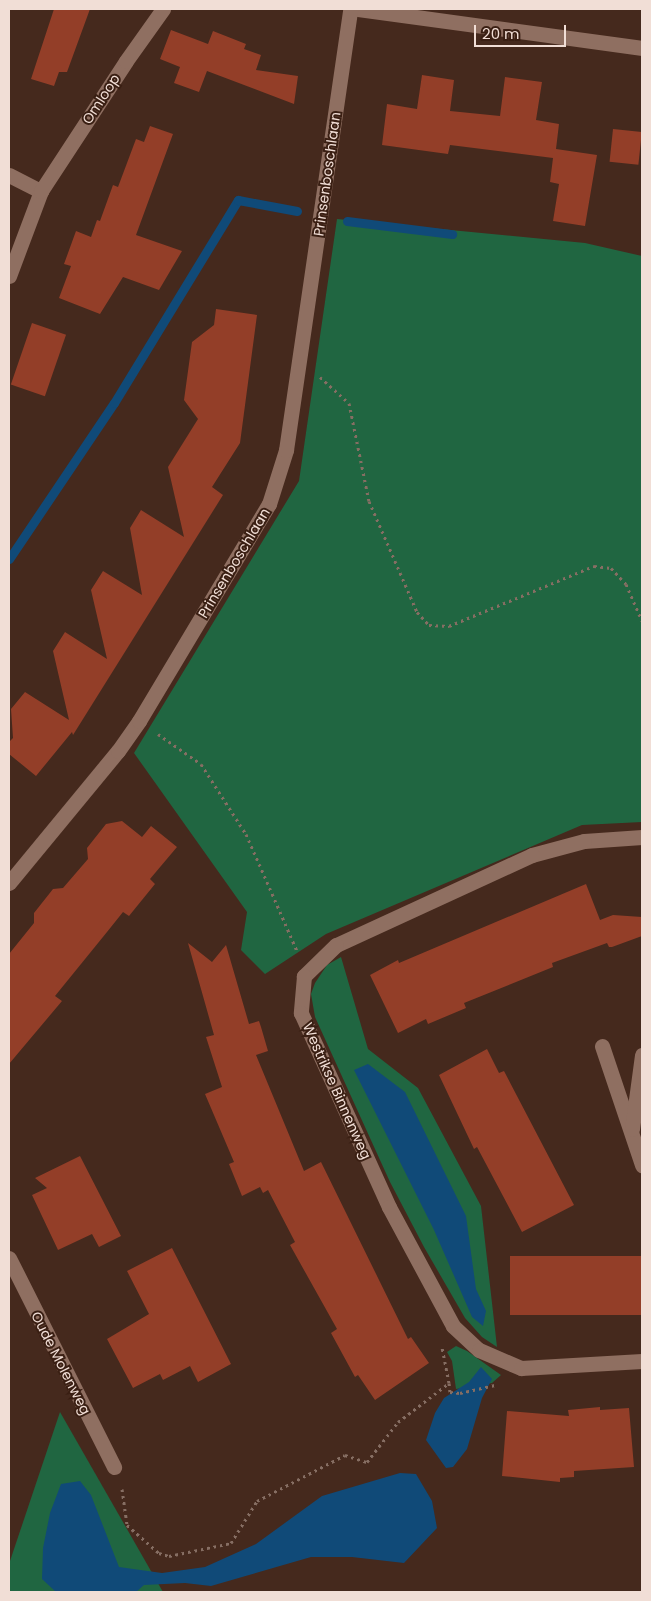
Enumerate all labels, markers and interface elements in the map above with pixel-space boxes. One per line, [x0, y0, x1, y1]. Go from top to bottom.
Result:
scale bar [476, 15, 568, 47]
text: 20 m [482, 23, 520, 44]
street label: Omloop [79, 71, 123, 127]
street label: Prinsenboschlaan [310, 111, 344, 237]
street label: Prinsenboschlaan [195, 505, 273, 621]
street label: Westrikse Binnenweg [299, 1020, 375, 1162]
street label: Oude Molenweg [28, 1309, 94, 1417]

